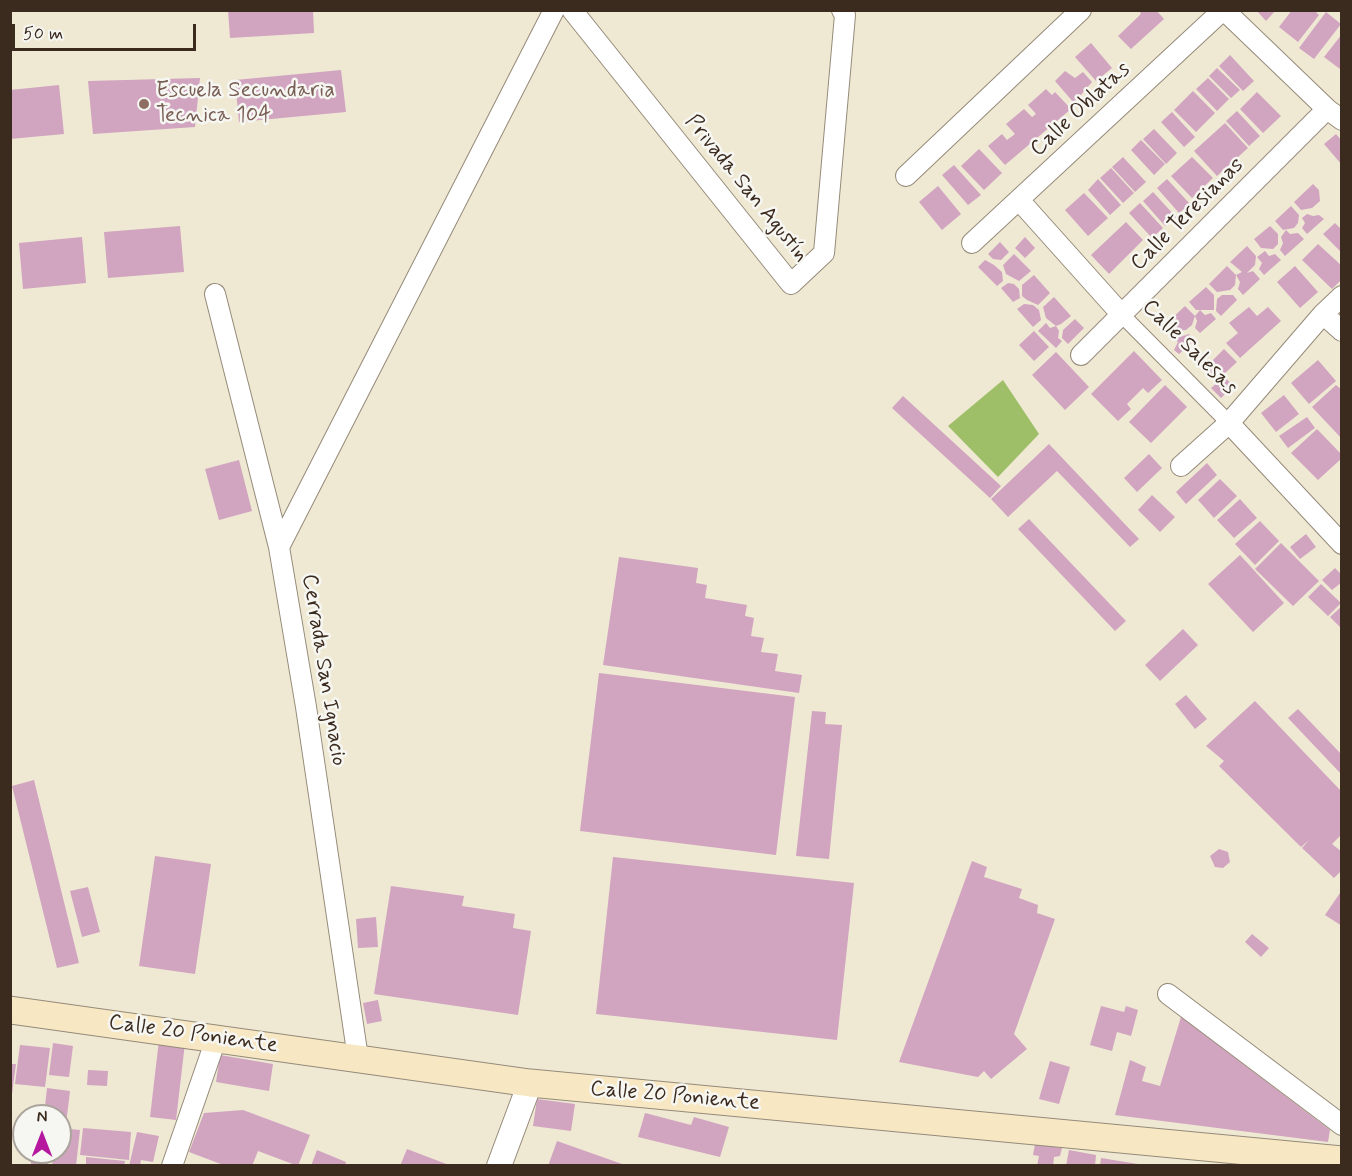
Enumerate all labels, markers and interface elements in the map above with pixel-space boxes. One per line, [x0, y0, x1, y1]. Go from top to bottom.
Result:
scale bar [15, 12, 200, 50]
text: 50 m [23, 22, 63, 46]
street label: Calle Oblatas [1026, 57, 1136, 163]
place label: Escuela Secundaria Tecnica 104 [156, 78, 335, 130]
marker: Escuela Secundaria Tecnica 104 [137, 97, 151, 111]
street label: Privada San Agustín [678, 110, 814, 268]
street label: Calle Teresianas [1126, 153, 1250, 277]
street label: Calle Salesas [1136, 295, 1242, 401]
street label: Cerrada San Ignacio [295, 572, 351, 768]
street label: Calle 20 Poniente [107, 1010, 279, 1060]
street label: Calle 20 Poniente [589, 1076, 761, 1118]
north arrow [12, 1104, 72, 1164]
text: N [37, 1107, 47, 1128]

